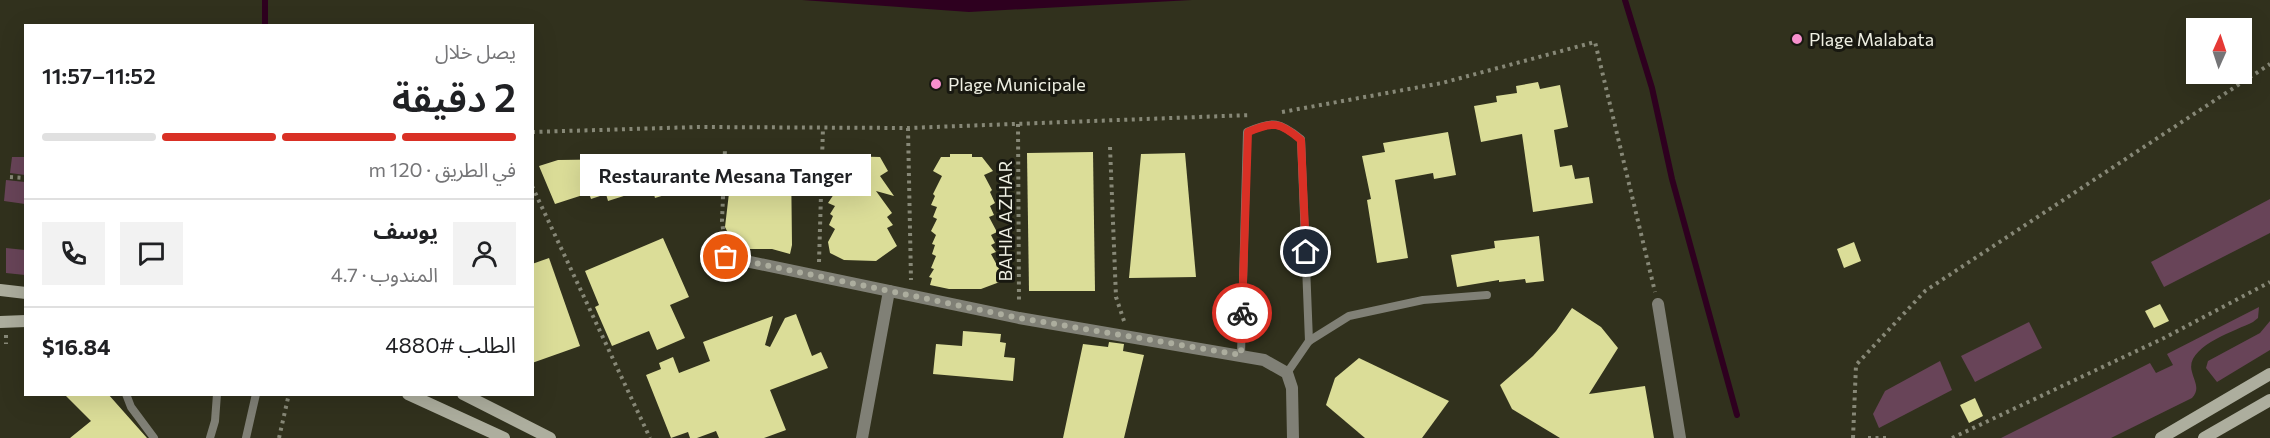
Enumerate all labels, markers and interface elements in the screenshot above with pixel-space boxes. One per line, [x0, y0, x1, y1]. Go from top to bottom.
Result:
north arrow [2186, 18, 2252, 84]
map controls [2186, 18, 2252, 84]
place label: Plage Malabata [1809, 28, 1934, 50]
marker: Plage Malabata [1790, 32, 1804, 46]
text: يصل خلال [435, 39, 516, 63]
text: 11:52–11:57 [42, 62, 156, 89]
text: 2 دقيقة [392, 72, 516, 120]
place label: Plage Municipale [948, 73, 1086, 95]
marker: Plage Municipale [929, 77, 943, 91]
callout: Restaurante Mesana Tanger [580, 155, 872, 197]
text: في الطريق · 120 m [369, 157, 516, 181]
street label: BAHIA AZHAR [994, 161, 1016, 281]
text: Restaurante Mesana Tanger [599, 163, 852, 187]
text: يوسف [373, 217, 438, 244]
button: phone [42, 222, 105, 285]
button: chat [120, 222, 183, 285]
button: person [453, 222, 516, 285]
pin [1280, 226, 1331, 277]
pin [700, 231, 751, 282]
icon: home [1289, 235, 1322, 268]
icon: bag [709, 240, 742, 273]
text: المندوب · 4.7 [331, 262, 438, 286]
courier [1212, 283, 1272, 343]
icon: bike [1226, 297, 1259, 330]
text: الطلب #4880 [385, 331, 516, 358]
text: $16.84 [42, 333, 110, 360]

